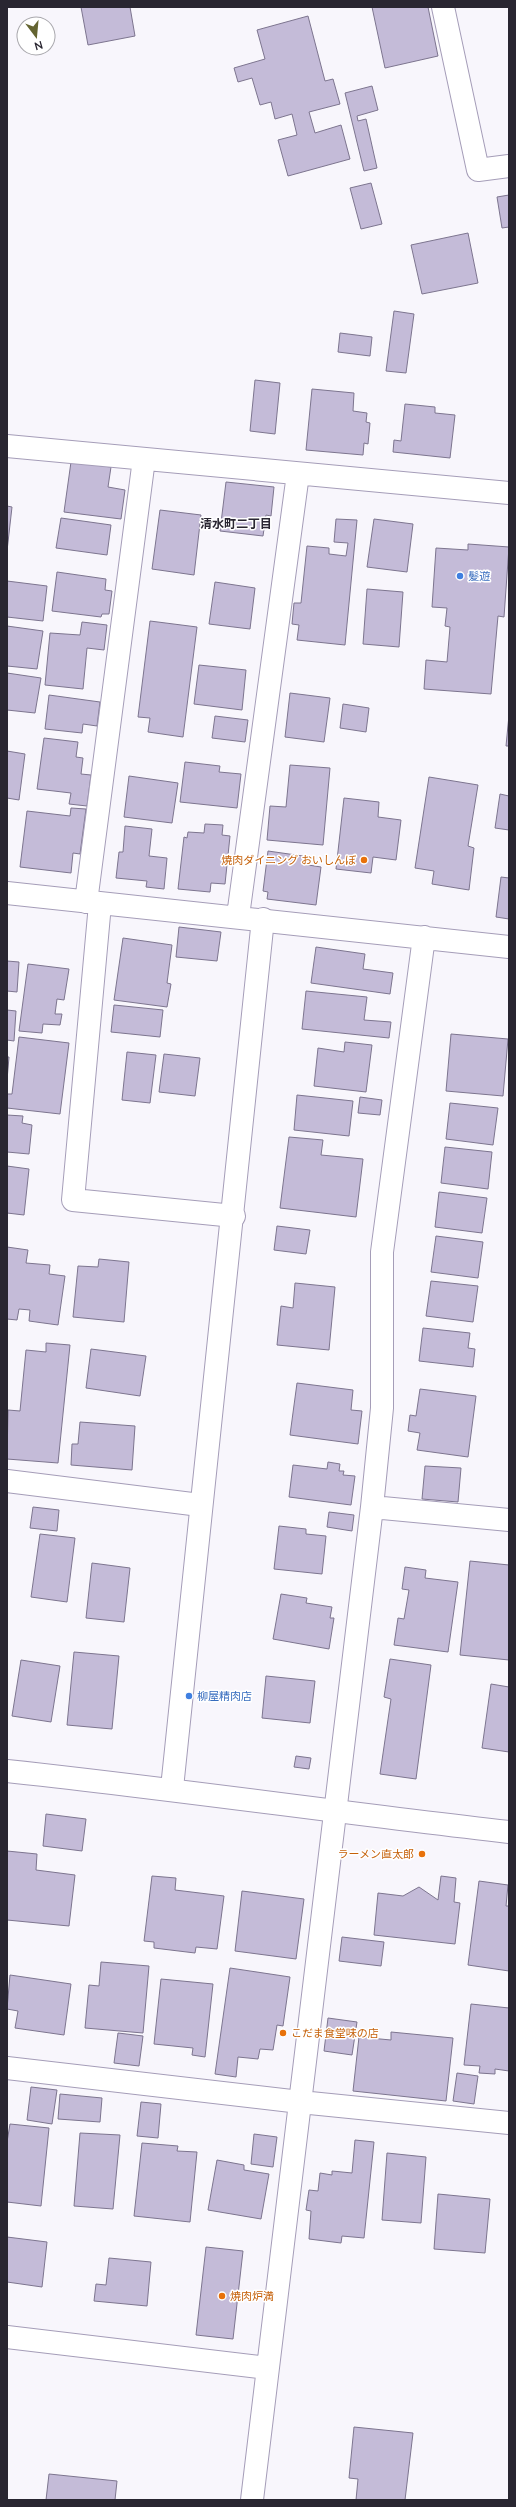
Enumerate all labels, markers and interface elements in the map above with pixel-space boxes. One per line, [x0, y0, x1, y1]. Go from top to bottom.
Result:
north arrow [16, 16, 56, 56]
text: N [33, 37, 45, 53]
district label: 清水町二丁目 [200, 516, 272, 532]
place label: 髪遊 [468, 569, 490, 584]
marker: 髪遊 [455, 571, 465, 581]
place label: 焼肉ダイニング おいしんぼ [221, 853, 356, 868]
marker: 焼肉ダイニング おいしんぼ [359, 855, 369, 865]
place label: 柳屋精肉店 [197, 1689, 252, 1704]
marker: 柳屋精肉店 [184, 1691, 194, 1701]
place label: ラーメン直太郎 [337, 1847, 414, 1862]
marker: ラーメン直太郎 [417, 1849, 427, 1859]
place label: こだま食堂味の店 [291, 2026, 379, 2041]
marker: こだま食堂味の店 [278, 2028, 288, 2038]
place label: 焼肉炉満 [230, 2289, 274, 2304]
marker: 焼肉炉満 [217, 2291, 227, 2301]

